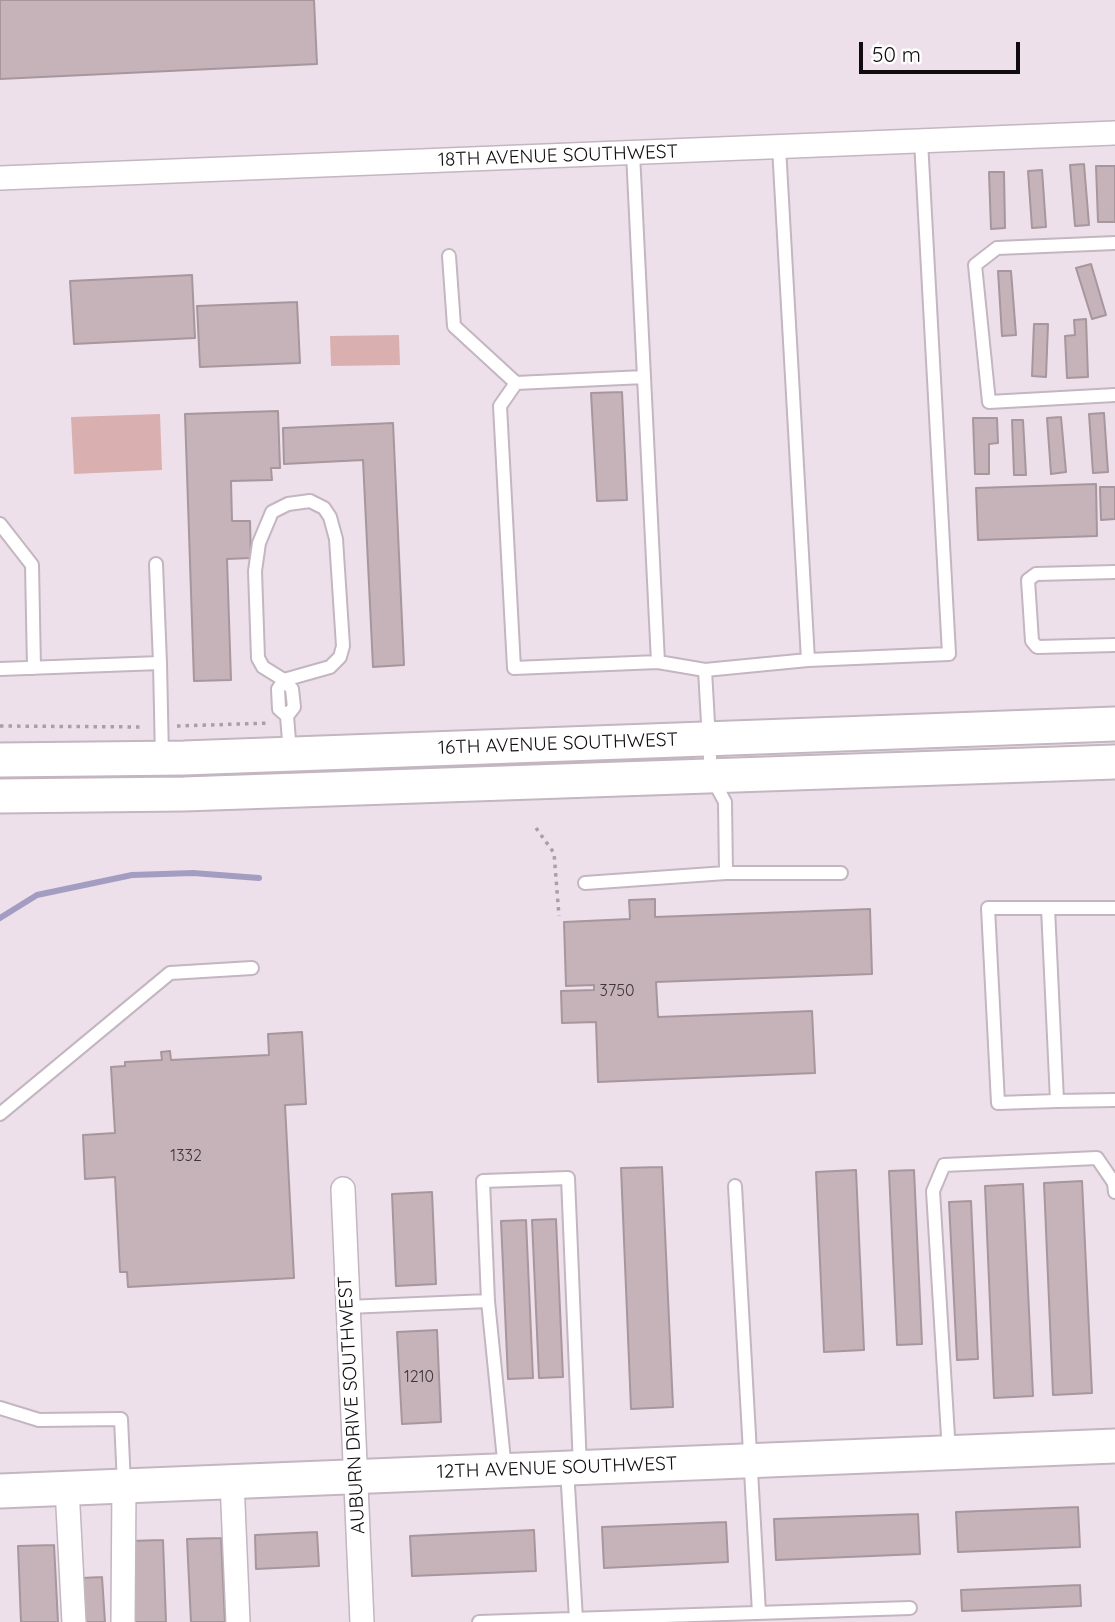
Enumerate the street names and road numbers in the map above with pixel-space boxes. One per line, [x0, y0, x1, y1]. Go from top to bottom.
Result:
street label: 18TH AVENUE SOUTHWEST [438, 140, 678, 172]
street label: 16TH AVENUE SOUTHWEST [438, 728, 678, 760]
street label: AUBURN DRIVE SOUTHWEST [334, 1275, 370, 1535]
street label: 12TH AVENUE SOUTHWEST [436, 1452, 678, 1484]

